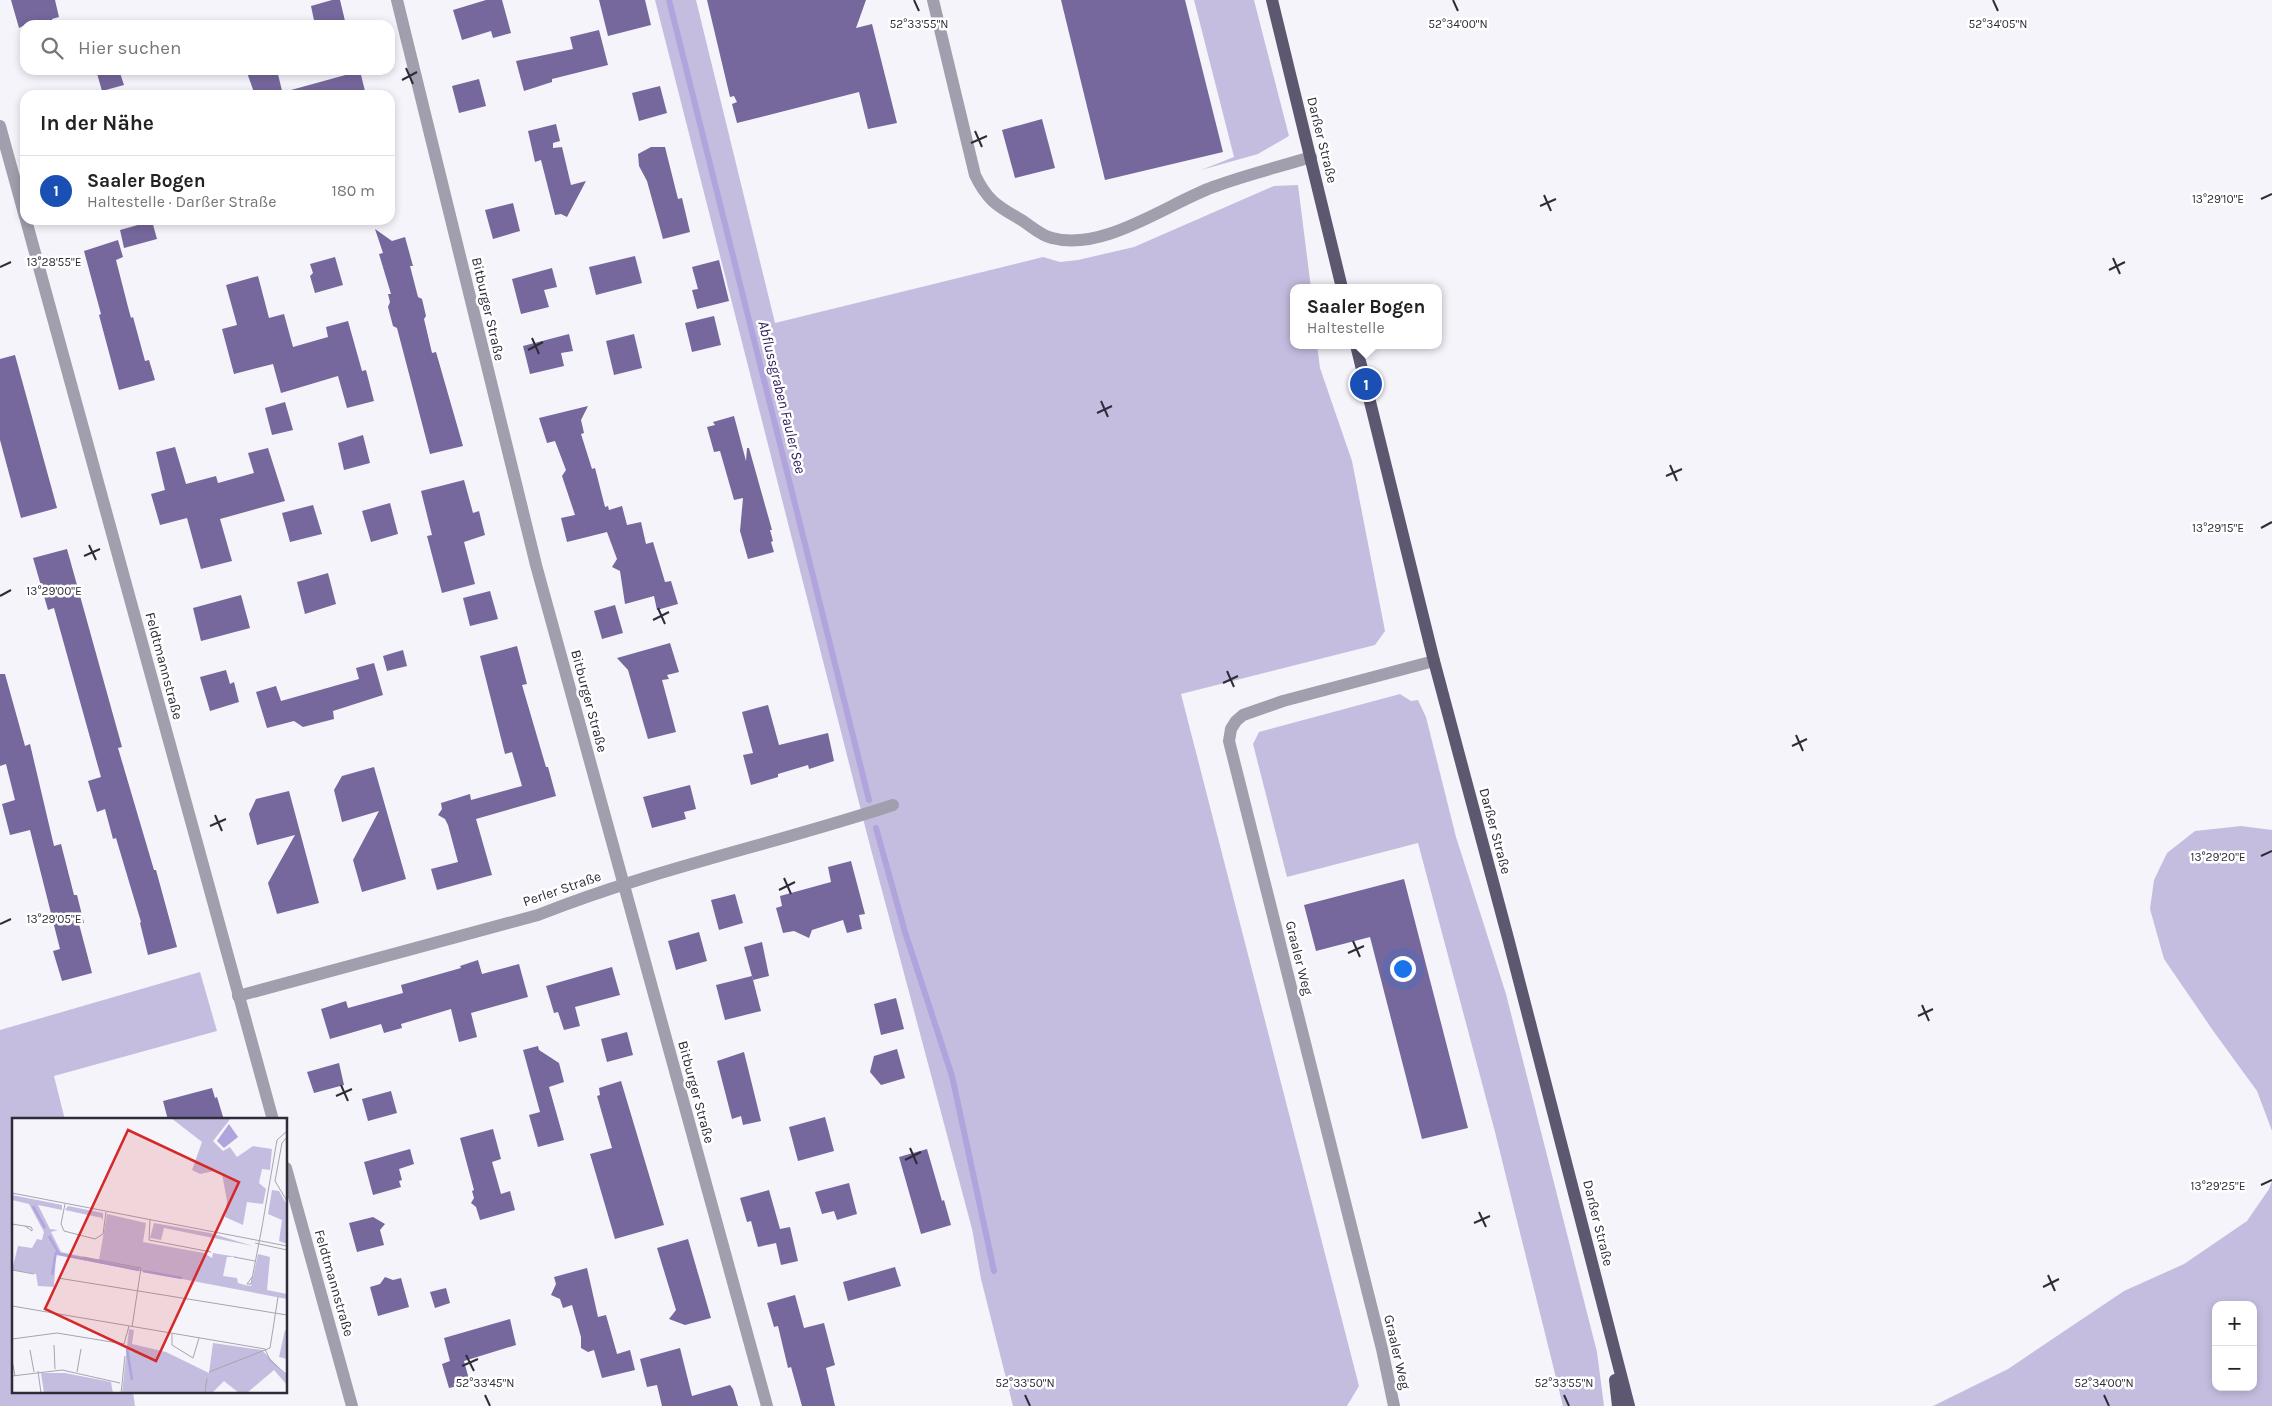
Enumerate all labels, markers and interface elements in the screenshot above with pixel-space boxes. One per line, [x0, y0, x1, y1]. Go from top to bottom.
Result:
text: 52°33'55"N [889, 17, 949, 31]
text: 52°34'00"N [1428, 17, 1488, 31]
text: 52°34'05"N [1969, 17, 2028, 31]
search box [20, 20, 395, 75]
icon: search [38, 34, 66, 62]
text: Hier suchen [78, 37, 181, 59]
street label: Darßer Straße [1303, 95, 1341, 185]
text: In der Nähe [40, 111, 154, 135]
text: Saaler Bogen [87, 170, 206, 192]
text: 1 [53, 181, 59, 200]
text: 180 m [332, 181, 375, 200]
text: Haltestelle · Darßer Straße [87, 192, 277, 211]
text: 13°29'10"E [2192, 192, 2244, 206]
text: 13°28'55"E [26, 255, 82, 269]
street label: Bitburger Straße [468, 256, 508, 362]
popup [1290, 284, 1442, 349]
text: Saaler Bogen [1307, 296, 1425, 318]
text: Haltestelle [1307, 318, 1385, 337]
water label: Abflussgraben Fauler See [754, 319, 810, 475]
pin: 1 [1350, 365, 1382, 403]
text: 13°29'15"E [2192, 521, 2244, 535]
text: 13°29'00"E [26, 584, 82, 598]
street label: Feldtmannstraße [141, 610, 187, 722]
street label: Bitburger Straße [567, 648, 611, 754]
street label: Darßer Straße [1475, 786, 1515, 876]
text: 13°29'20"E [2190, 850, 2246, 864]
street label: Perler Straße [521, 868, 603, 910]
text: 13°29'05"E [27, 912, 81, 926]
street label: Graaler Weg [1282, 919, 1316, 997]
your location [1390, 956, 1416, 982]
street label: Bitburger Straße [674, 1039, 718, 1145]
inset map [12, 1118, 288, 1394]
street label: Darßer Straße [1579, 1178, 1617, 1268]
text: 13°29'25"E [2191, 1179, 2245, 1193]
street label: Feldtmannstraße [311, 1228, 357, 1338]
map controls [2212, 1301, 2257, 1391]
button: + [2212, 1301, 2257, 1346]
street label: Graaler Weg [1380, 1313, 1414, 1391]
button: − [2212, 1346, 2257, 1391]
text: 52°33'45"N [456, 1376, 514, 1390]
text: 52°33'50"N [995, 1376, 1055, 1390]
text: 52°33'55"N [1534, 1376, 1594, 1390]
text: 52°34'00"N [2074, 1376, 2134, 1390]

